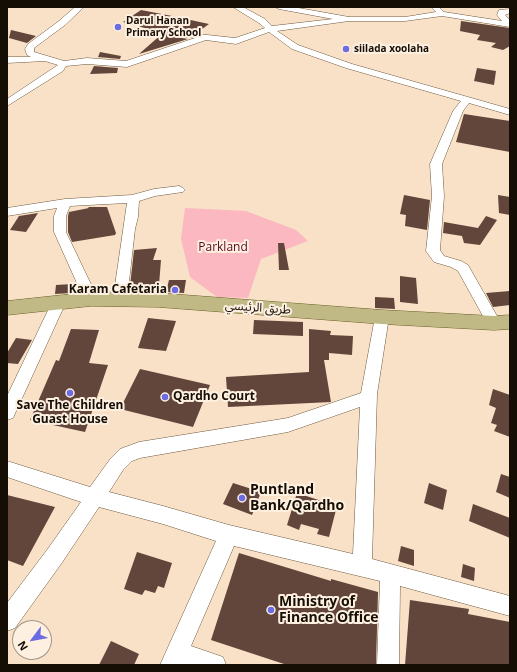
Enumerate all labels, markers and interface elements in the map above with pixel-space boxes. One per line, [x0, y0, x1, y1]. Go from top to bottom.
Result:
place label: Darul Hanan Primary School [126, 15, 201, 38]
marker: Darul Hanan Primary School [113, 22, 123, 32]
place label: siilada xoolaha [354, 43, 429, 55]
marker: siilada xoolaha [341, 44, 351, 54]
park label: Parkland [198, 241, 248, 255]
place label: Karam Cafetaria [69, 283, 167, 297]
marker: Karam Cafetaria [170, 285, 180, 295]
street label: طريق الرئيسي [225, 299, 291, 317]
marker: Save The Children Guast House [65, 388, 75, 398]
place label: Qardho Court [173, 390, 255, 404]
marker: Qardho Court [160, 392, 170, 402]
place label: Save The Children Guast House [17, 399, 123, 427]
place label: Puntland Bank/Qardho [250, 482, 344, 514]
marker: Puntland Bank/Qardho [237, 493, 247, 503]
place label: Ministry of Finance Office [279, 594, 379, 626]
marker: Ministry of Finance Office [266, 605, 276, 615]
north arrow [12, 620, 52, 660]
text: N [14, 638, 31, 654]

